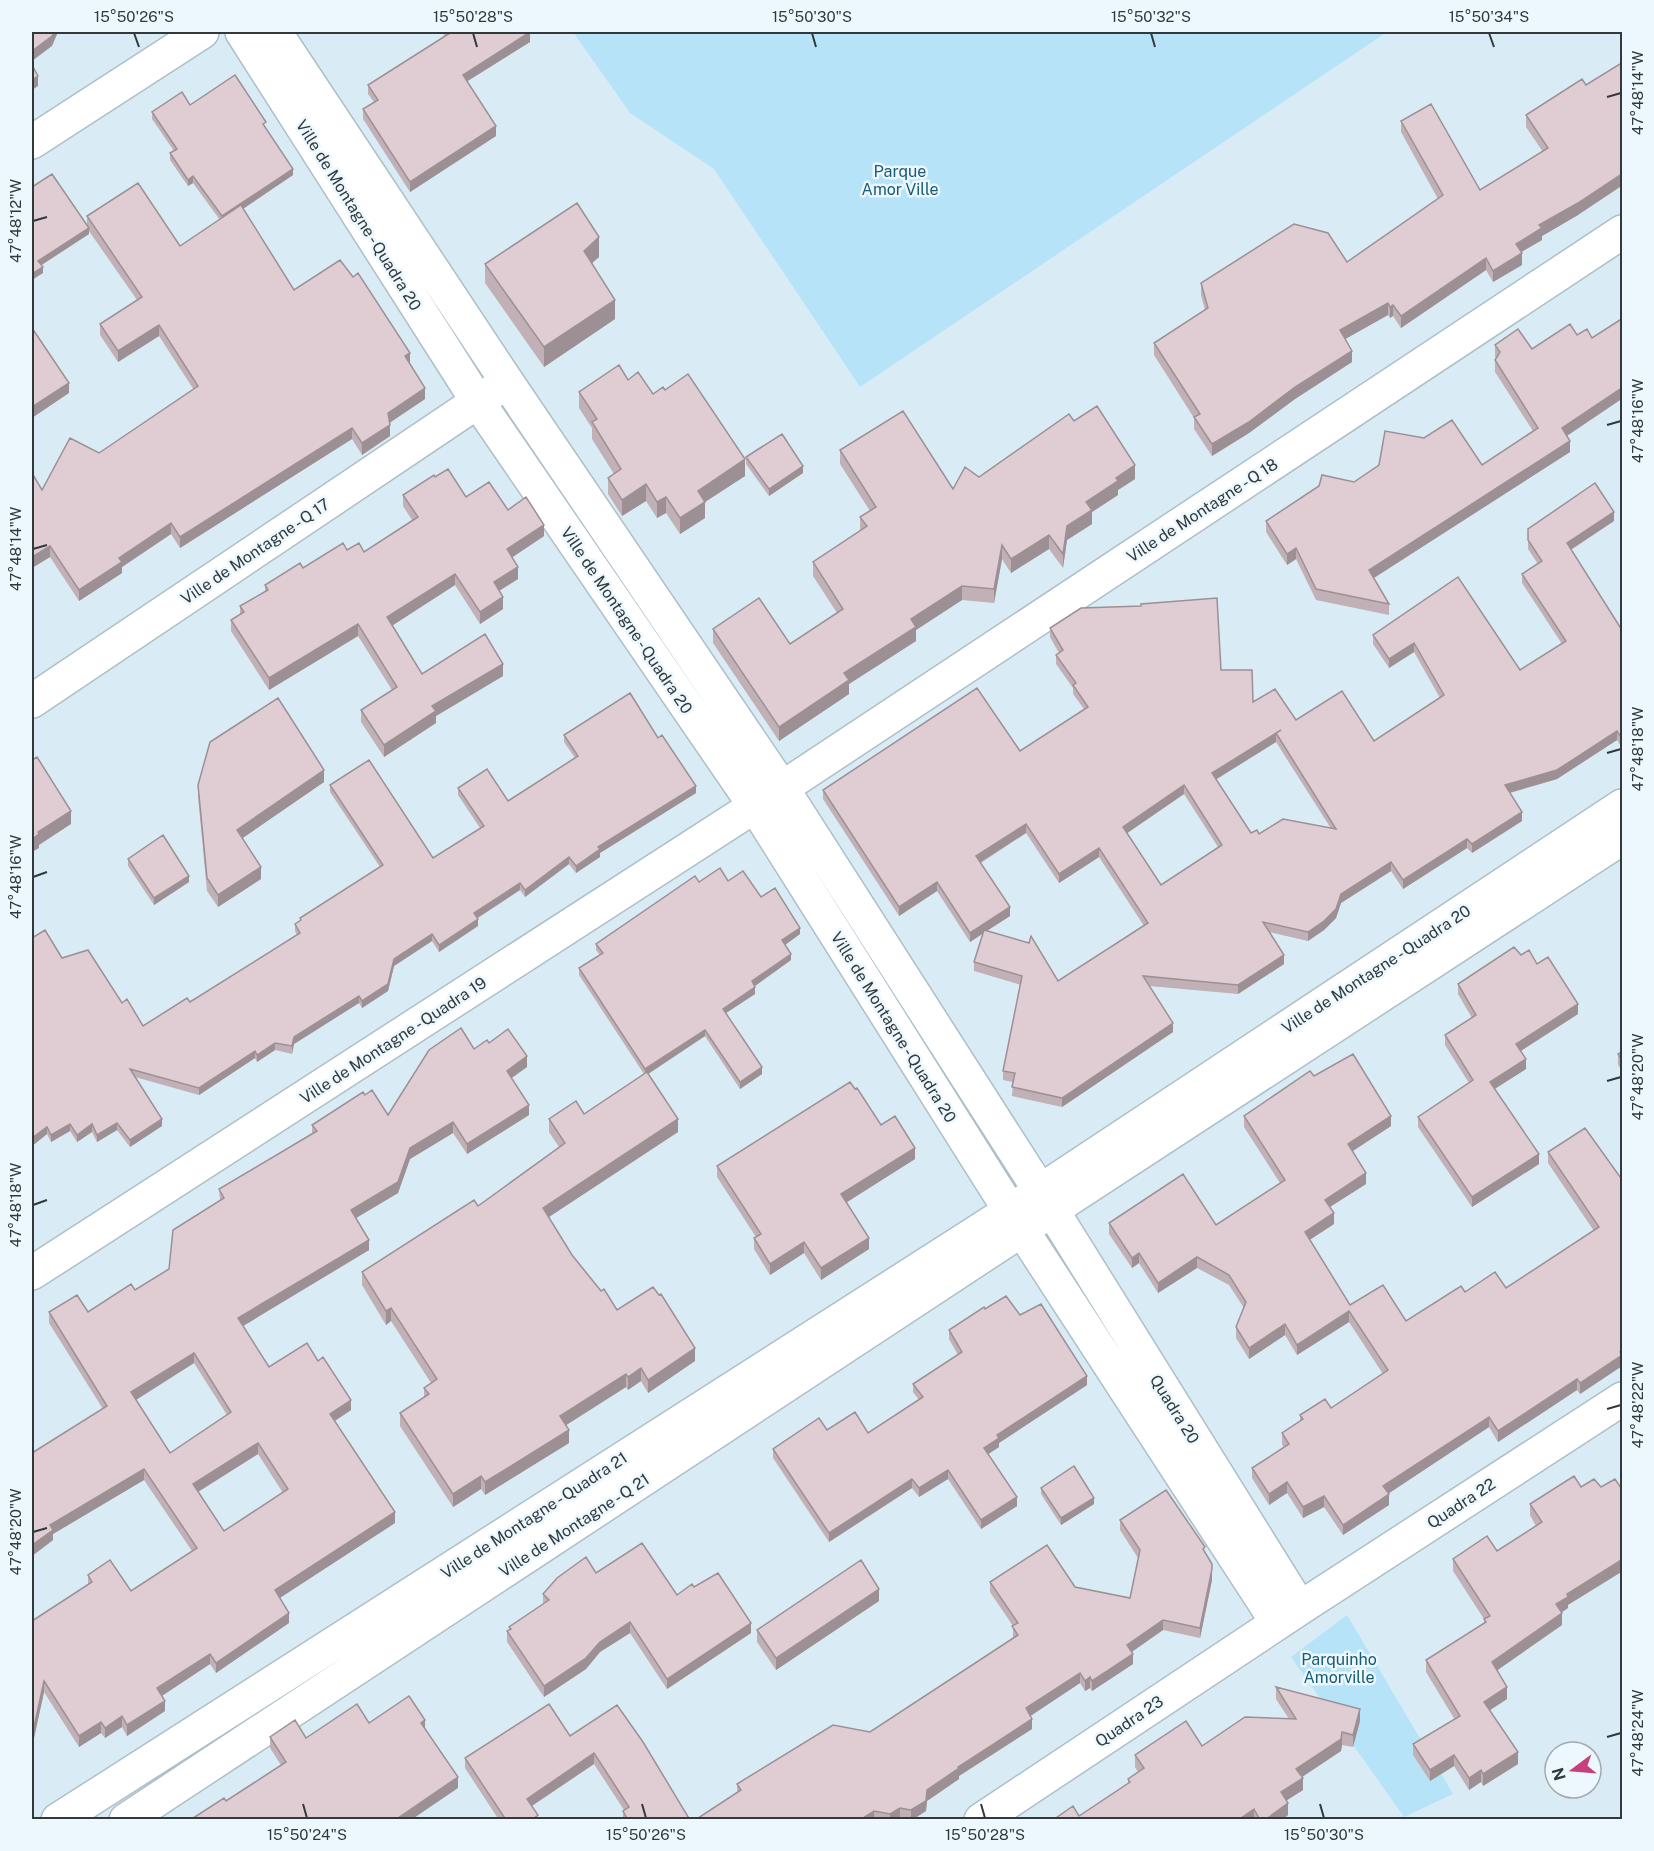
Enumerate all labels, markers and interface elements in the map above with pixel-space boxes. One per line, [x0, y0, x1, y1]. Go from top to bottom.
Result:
text: 15°50'26"S [94, 8, 174, 25]
text: 15°50'28"S [433, 8, 513, 25]
text: 15°50'30"S [772, 8, 852, 25]
text: 15°50'32"S [1111, 8, 1191, 25]
text: 15°50'34"S [1449, 8, 1529, 25]
text: 47°48'14"W [1629, 51, 1646, 135]
street label: Ville de Montagne - Quadra 20 [292, 116, 425, 314]
park label: Parque Amor Ville [862, 162, 938, 199]
text: 47°48'12"W [7, 179, 24, 263]
text: 47°48'16"W [1629, 379, 1646, 463]
street label: Ville de Montagne - Q 18 [1123, 454, 1281, 566]
street label: Ville de Montagne - Q 17 [177, 494, 333, 608]
text: 47°48'14"W [7, 507, 24, 591]
street label: Ville de Montagne - Quadra 20 [557, 523, 696, 717]
text: 47°48'18"W [1629, 707, 1646, 791]
text: 47°48'16"W [7, 835, 24, 919]
street label: Ville de Montagne - Quadra 20 [1278, 901, 1474, 1038]
street label: Ville de Montagne - Quadra 20 [827, 928, 960, 1126]
street label: Ville de Montagne - Quadra 19 [296, 973, 490, 1108]
text: 47°48'20"W [1629, 1033, 1646, 1121]
text: 47°48'18"W [7, 1163, 24, 1247]
text: 47°48'22"W [1629, 1362, 1646, 1448]
street label: Quadra 20 [1146, 1371, 1203, 1447]
street label: Ville de Montagne - Quadra 21 [438, 1448, 631, 1583]
street label: Ville de Montagne - Q 21 [496, 1470, 653, 1581]
street label: Quadra 22 [1424, 1474, 1499, 1532]
text: 47°48'20"W [7, 1488, 24, 1576]
park label: Parquinho Amorville [1301, 1650, 1377, 1687]
text: 47°48'24"W [1629, 1689, 1646, 1777]
street label: Quadra 23 [1092, 1692, 1167, 1751]
north arrow [1543, 1740, 1603, 1800]
text: N [1548, 1765, 1570, 1783]
text: 15°50'24"S [267, 1826, 347, 1843]
text: 15°50'26"S [606, 1826, 686, 1843]
text: 15°50'28"S [945, 1826, 1025, 1843]
text: 15°50'30"S [1284, 1826, 1364, 1843]

